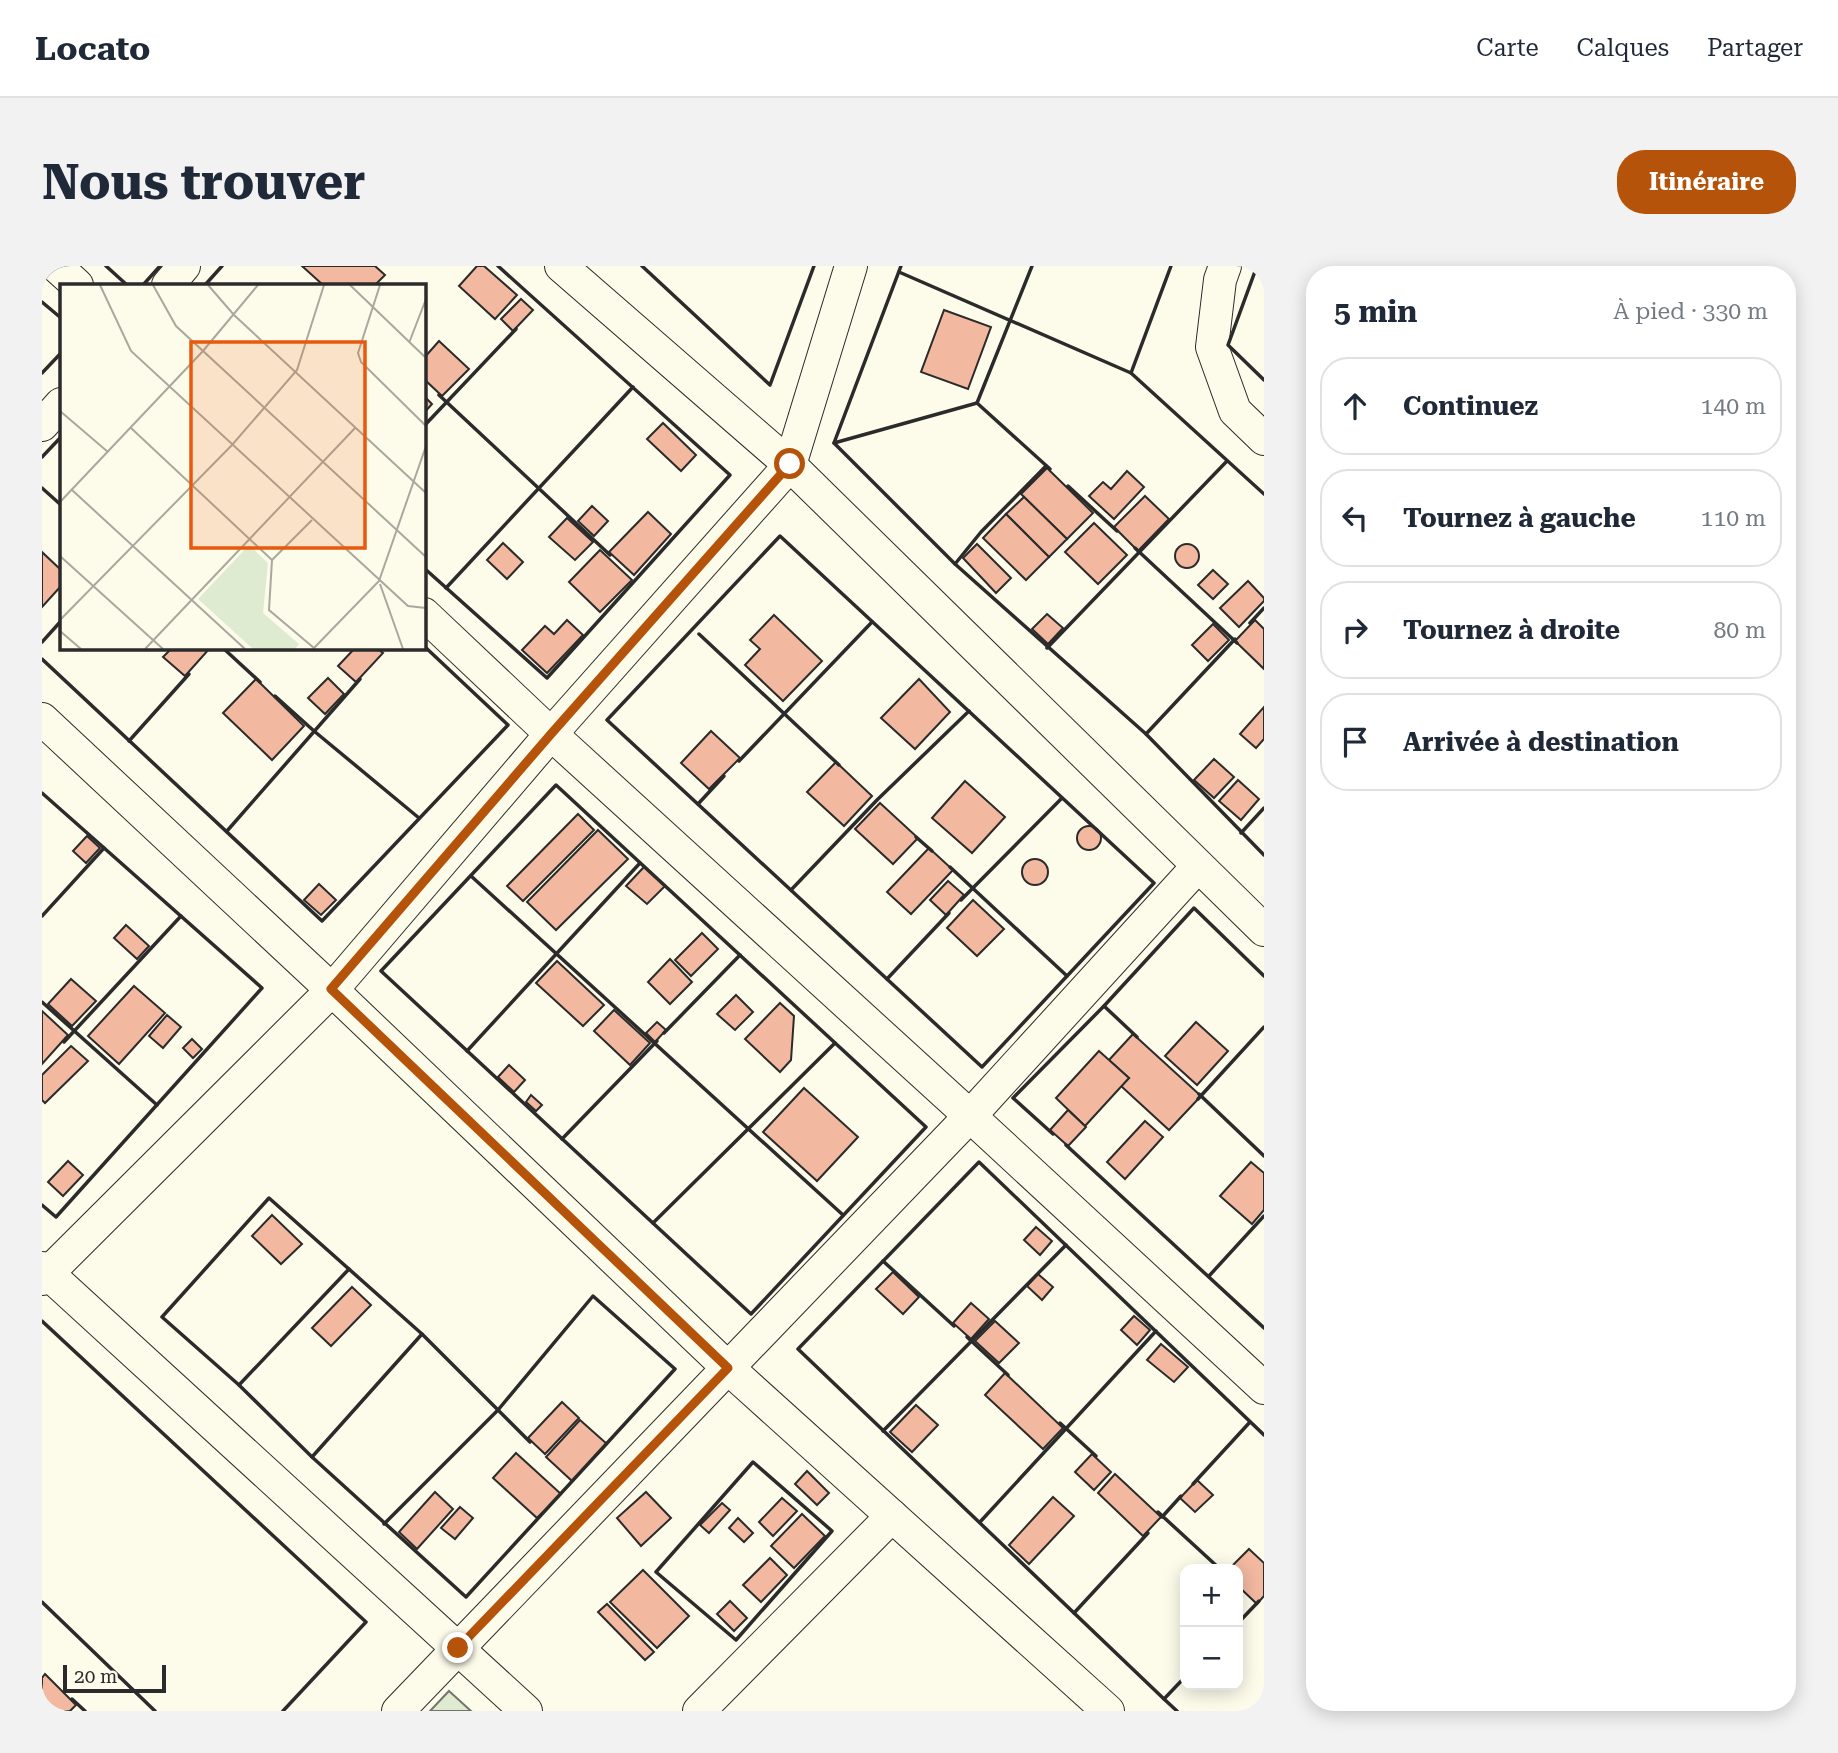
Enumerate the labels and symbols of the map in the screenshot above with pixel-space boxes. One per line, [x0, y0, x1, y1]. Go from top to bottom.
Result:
inset map [60, 284, 425, 649]
route start [774, 448, 805, 479]
route end [442, 1632, 473, 1663]
scale bar [63, 1662, 166, 1694]

